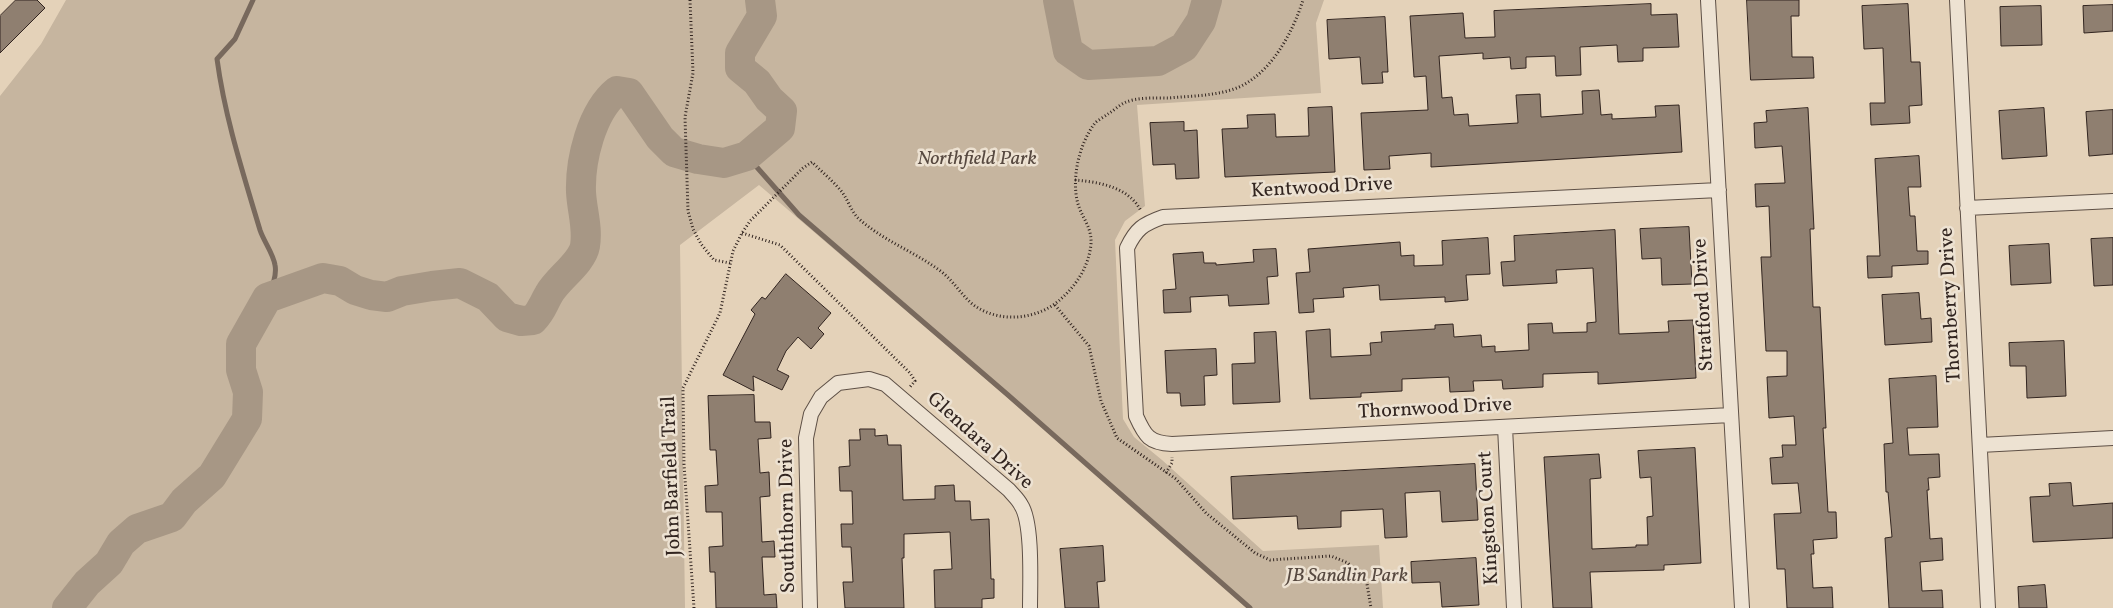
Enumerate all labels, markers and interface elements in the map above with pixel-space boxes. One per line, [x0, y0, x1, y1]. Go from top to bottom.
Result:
park label: Northfield Park [917, 148, 1037, 172]
street label: Kentwood Drive [1251, 173, 1393, 205]
street label: Thornberry Drive [1936, 227, 1968, 383]
street label: Stratford Drive [1690, 238, 1720, 372]
street label: Glendara Drive [921, 388, 1037, 496]
street label: Thornwood Drive [1357, 394, 1513, 426]
street label: John Barfield Trail [658, 396, 688, 556]
street label: Souththorn Drive [776, 438, 802, 594]
street label: Kingston Court [1475, 450, 1505, 586]
park label: JB Sandlin Park [1286, 565, 1408, 589]

